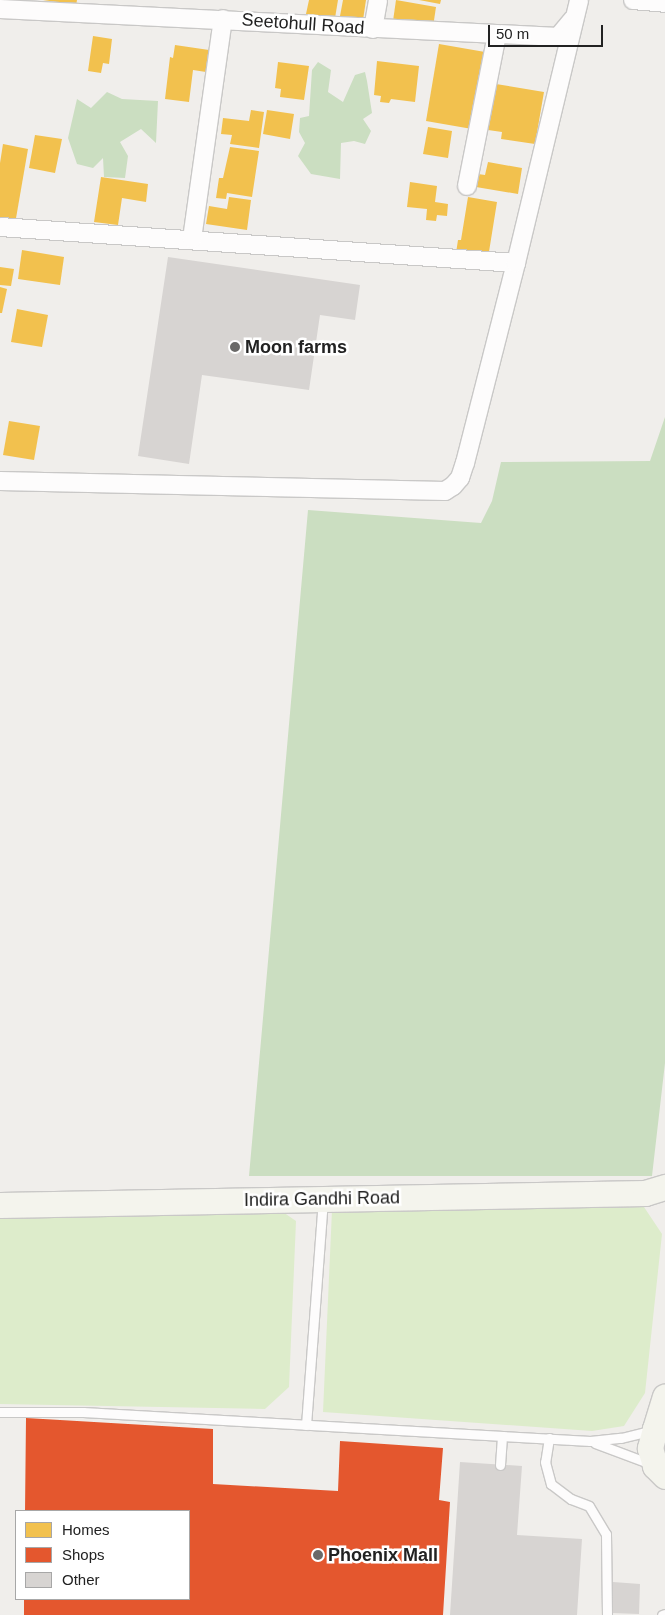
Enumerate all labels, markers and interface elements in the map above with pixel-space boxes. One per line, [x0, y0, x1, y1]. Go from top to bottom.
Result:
street label: Seetohull Road [241, 9, 365, 39]
scale bar [490, 15, 605, 47]
text: 50 m [496, 25, 529, 42]
place label: Moon farms [245, 336, 347, 358]
marker: Moon farms [229, 341, 241, 353]
street label: Indira Gandhi Road [244, 1187, 400, 1211]
legend [15, 1510, 190, 1600]
text: Homes [62, 1521, 110, 1538]
place label: Phoenix Mall [328, 1544, 438, 1566]
text: Shops [62, 1546, 105, 1563]
marker: Phoenix Mall [312, 1549, 324, 1561]
text: Other [62, 1571, 100, 1588]

